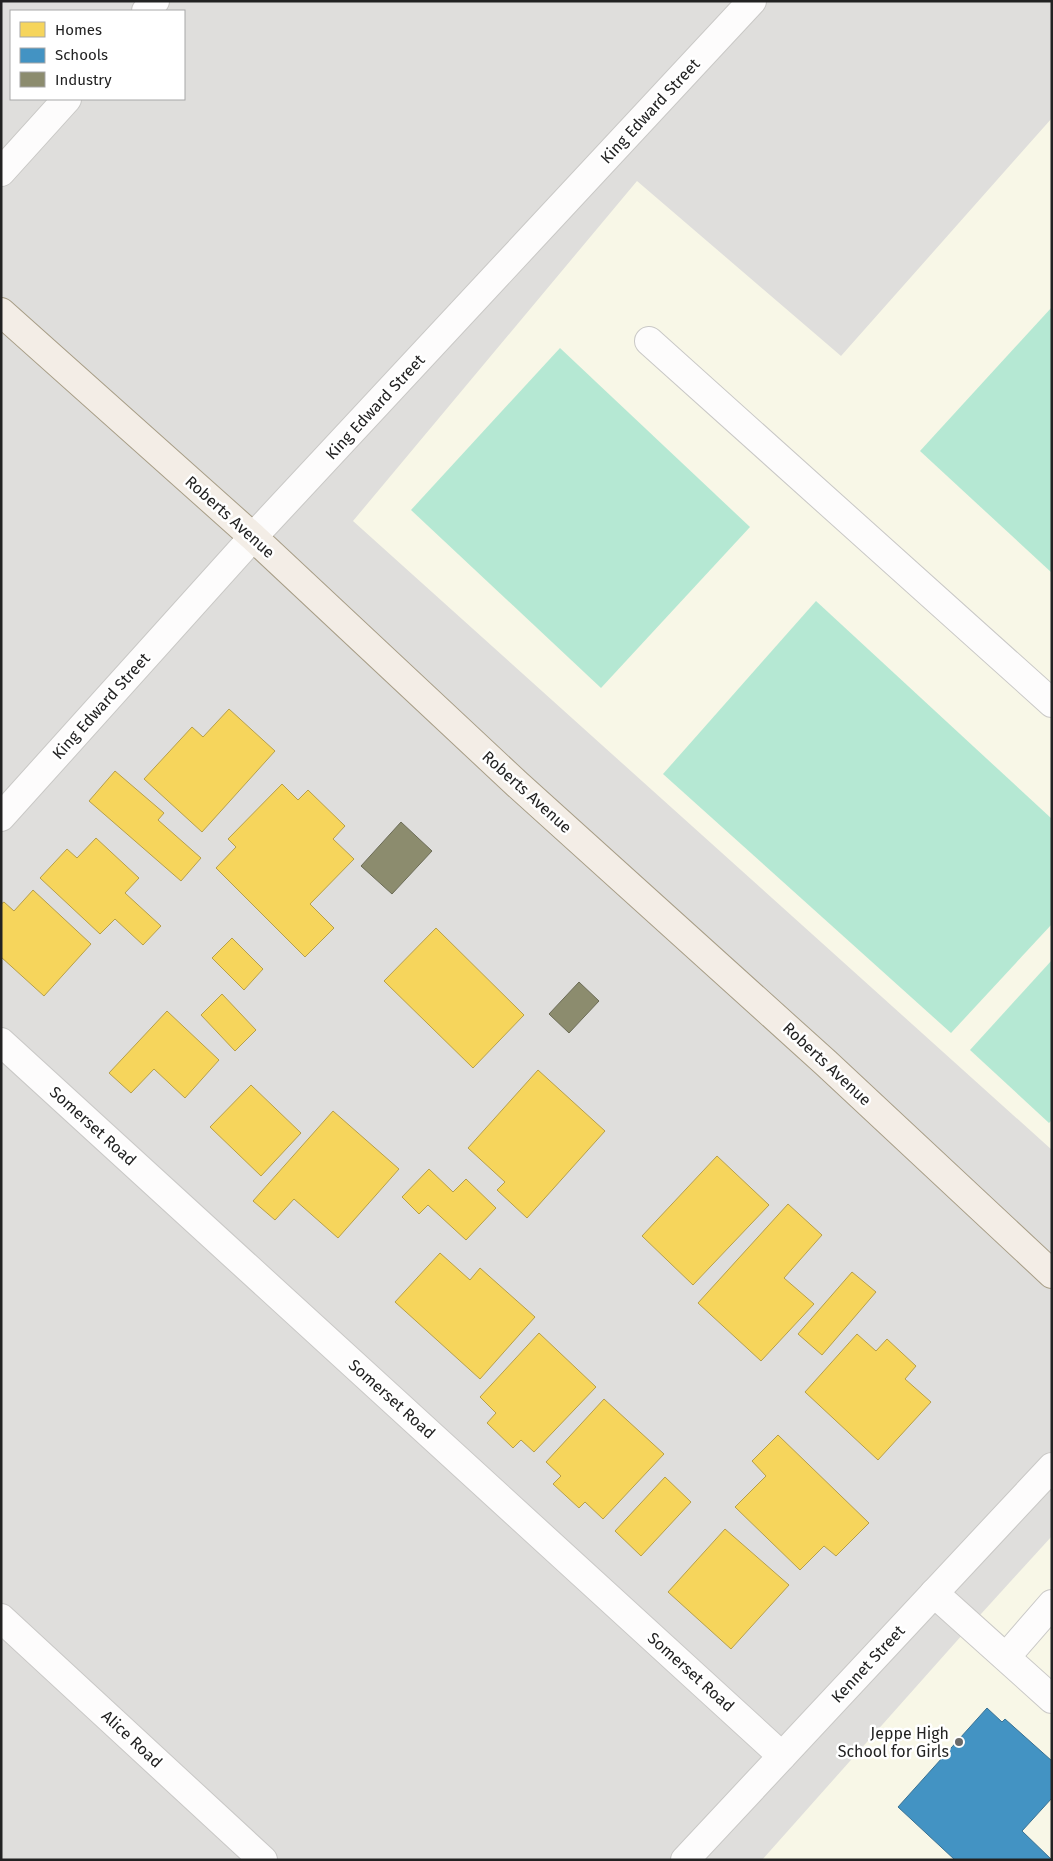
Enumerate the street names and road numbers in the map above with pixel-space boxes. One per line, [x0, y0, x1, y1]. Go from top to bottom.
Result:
street label: King Edward Street [596, 54, 704, 167]
street label: King Edward Street [321, 350, 429, 463]
street label: Roberts Avenue [181, 472, 279, 562]
street label: King Edward Street [48, 649, 154, 763]
street label: Roberts Avenue [478, 747, 576, 837]
street label: Roberts Avenue [779, 1018, 875, 1110]
street label: Somerset Road [46, 1082, 140, 1170]
street label: Somerset Road [345, 1355, 439, 1443]
street label: Kennet Street [827, 1621, 909, 1707]
street label: Somerset Road [644, 1628, 738, 1716]
street label: Alice Road [98, 1706, 166, 1772]

